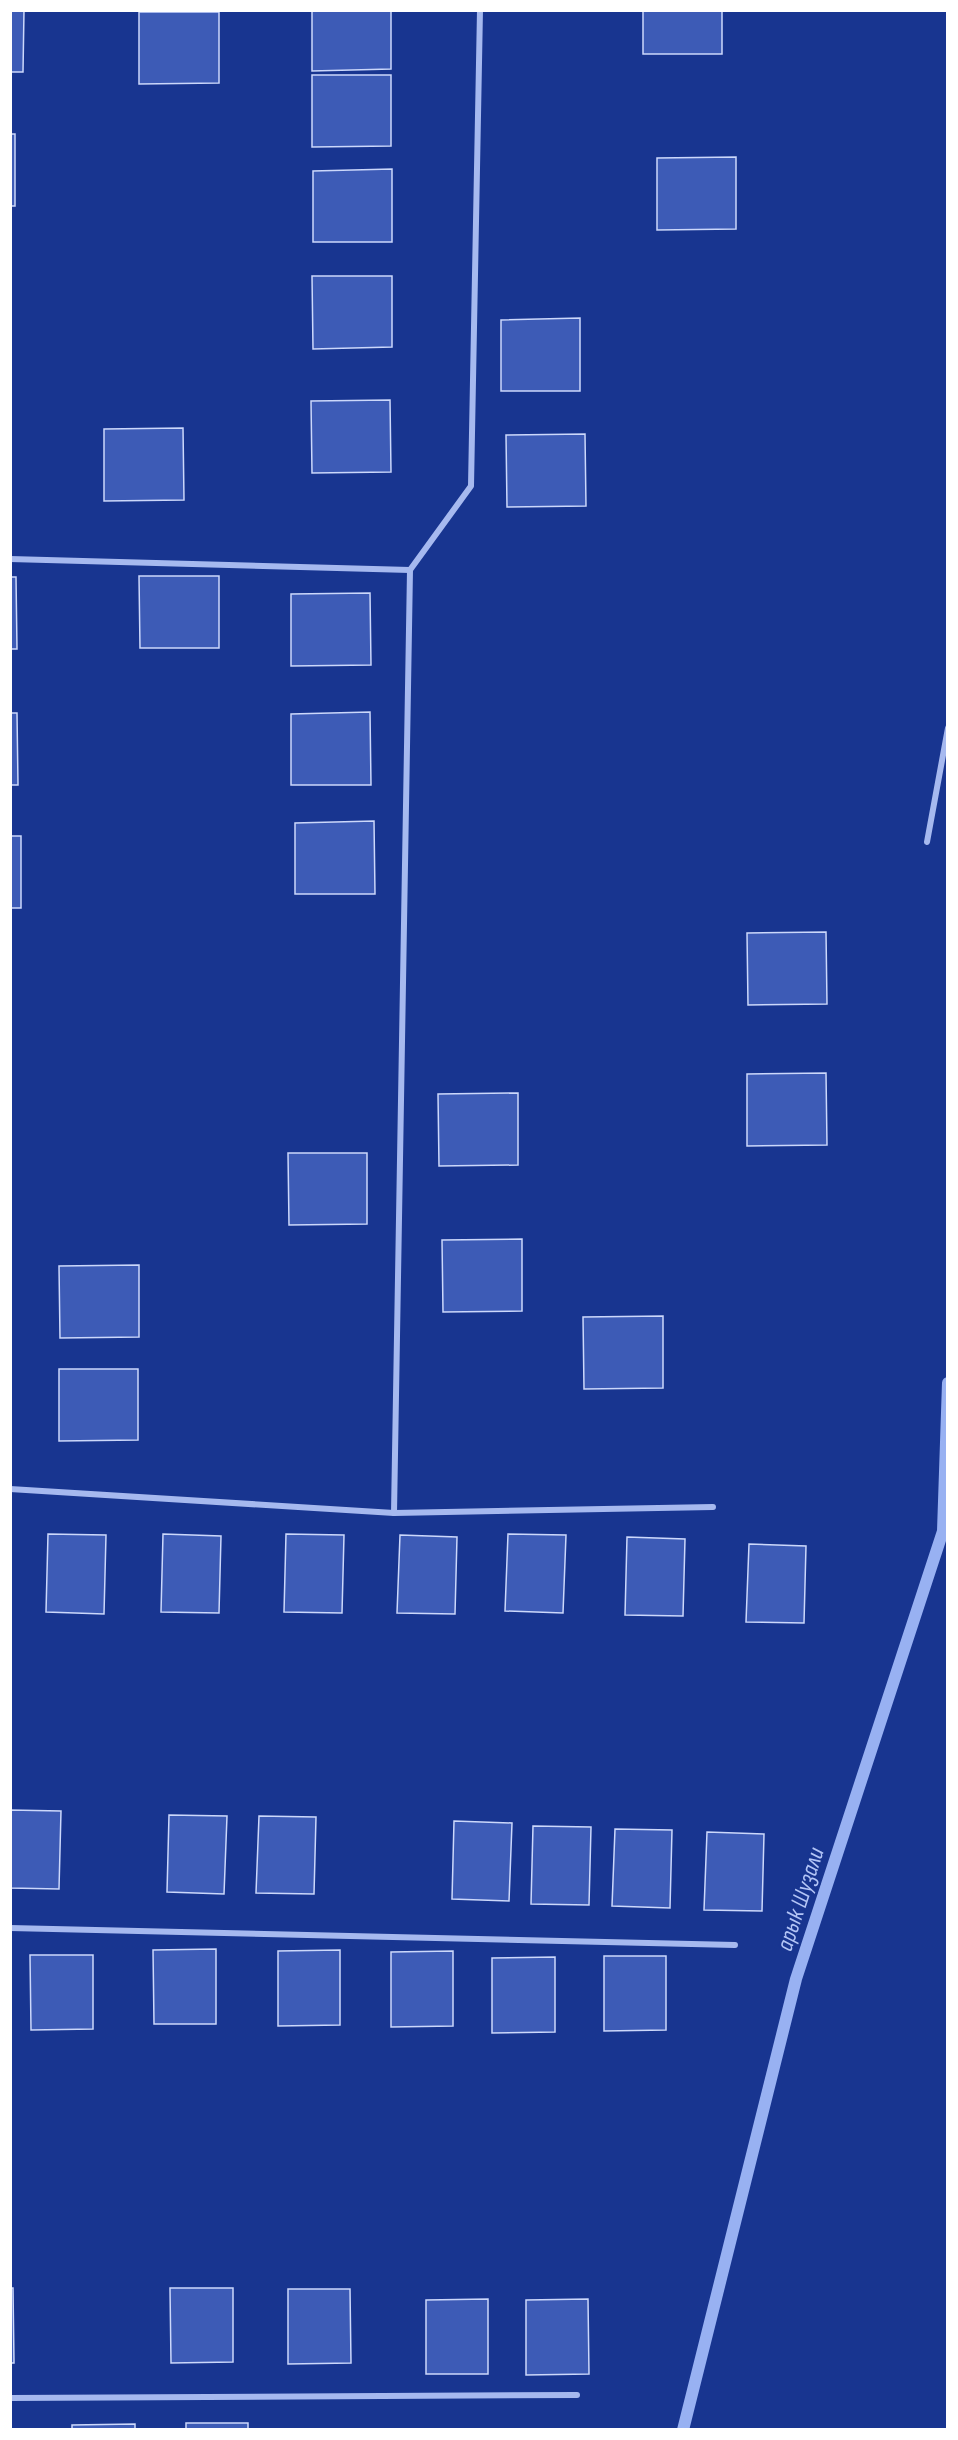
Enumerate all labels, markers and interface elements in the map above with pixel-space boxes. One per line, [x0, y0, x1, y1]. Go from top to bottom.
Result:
water label: арык Шузали [770, 1844, 831, 1955]

